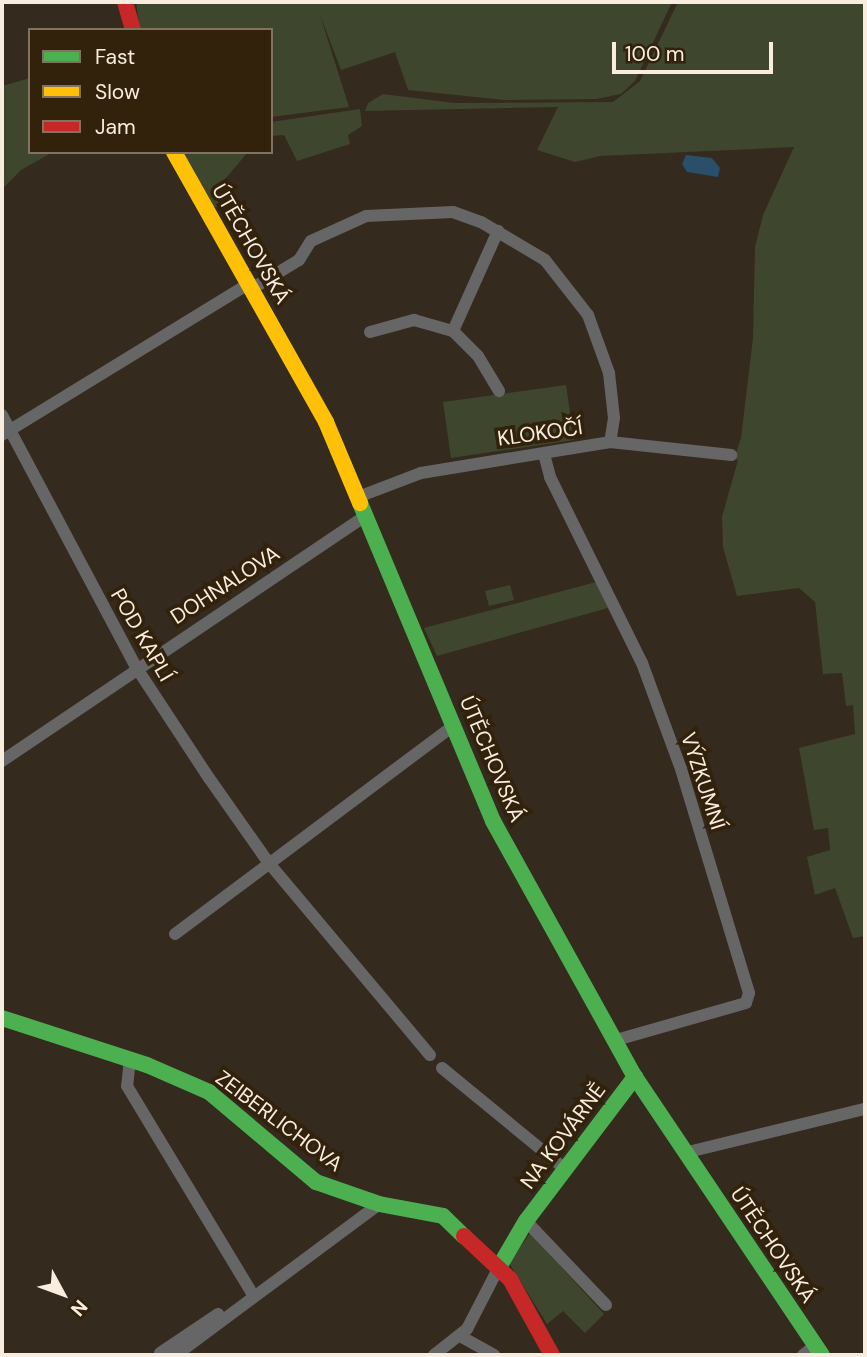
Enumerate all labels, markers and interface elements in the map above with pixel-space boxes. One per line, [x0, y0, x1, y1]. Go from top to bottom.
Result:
legend [28, 28, 273, 154]
scale bar [615, 28, 776, 72]
text: 100 m [625, 40, 685, 68]
text: Fast [95, 43, 135, 71]
text: Slow [95, 78, 140, 106]
text: Jam [95, 113, 136, 141]
street label: ÚTĚCHOVSKÁ [207, 180, 295, 308]
street label: KLOKOČÍ [496, 415, 584, 451]
street label: DOHNALOVA [166, 540, 284, 630]
street label: POD KAPLÍ [105, 584, 179, 686]
street label: ÚTĚCHOVSKÁ [454, 692, 530, 826]
street label: VÝZKUMNÍ [675, 729, 731, 833]
street label: ZEIBERLICHOVA [211, 1065, 347, 1177]
street label: NA KOVÁRNĚ [515, 1078, 611, 1194]
street label: ÚTĚCHOVSKÁ [725, 1182, 821, 1308]
north arrow [28, 1259, 98, 1329]
text: N [65, 1295, 93, 1322]

